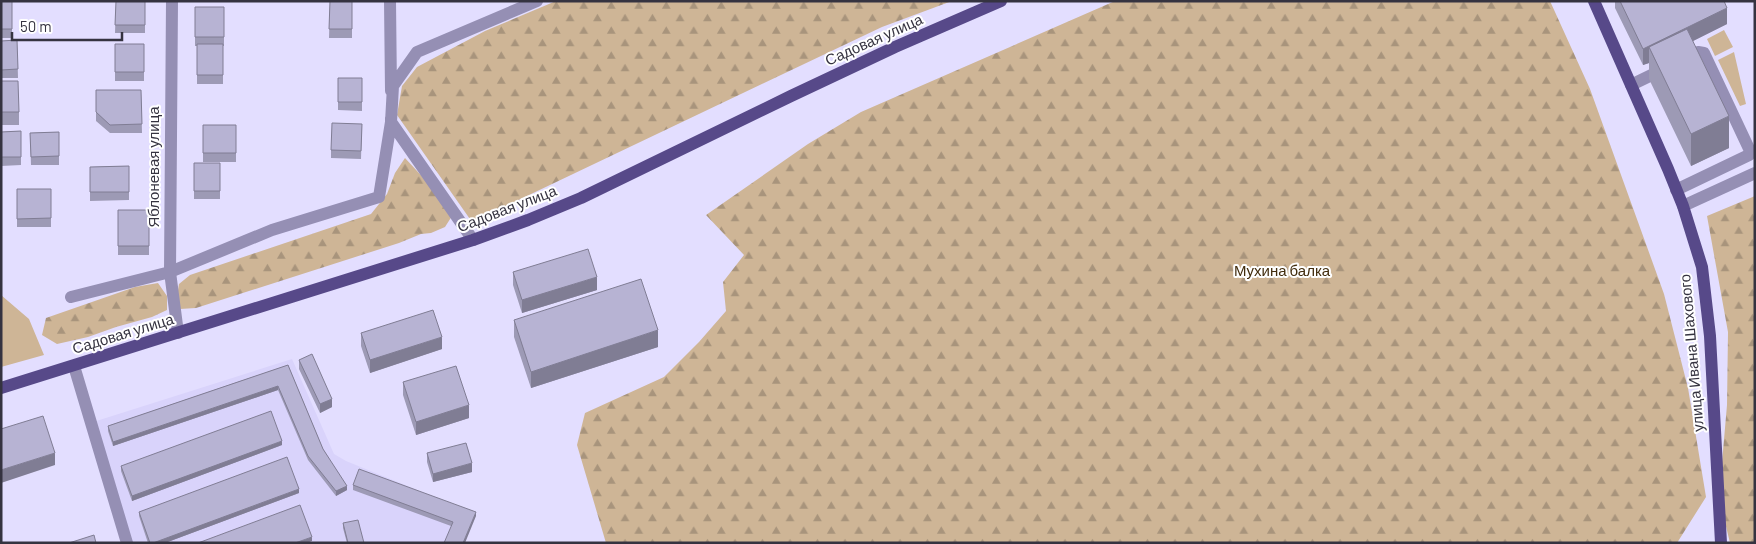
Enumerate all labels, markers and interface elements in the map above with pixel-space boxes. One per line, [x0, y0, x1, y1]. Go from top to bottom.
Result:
street label: Садовая улица [822, 9, 926, 69]
scale bar [12, 10, 122, 42]
text: 50 m [20, 17, 52, 35]
street label: Яблоневая улица [144, 106, 162, 228]
street label: Садовая улица [454, 181, 559, 235]
park label: Мухина балка [1234, 261, 1331, 279]
street label: улица Ивана Шахового [1675, 274, 1707, 433]
street label: Садовая улица [70, 309, 176, 357]

